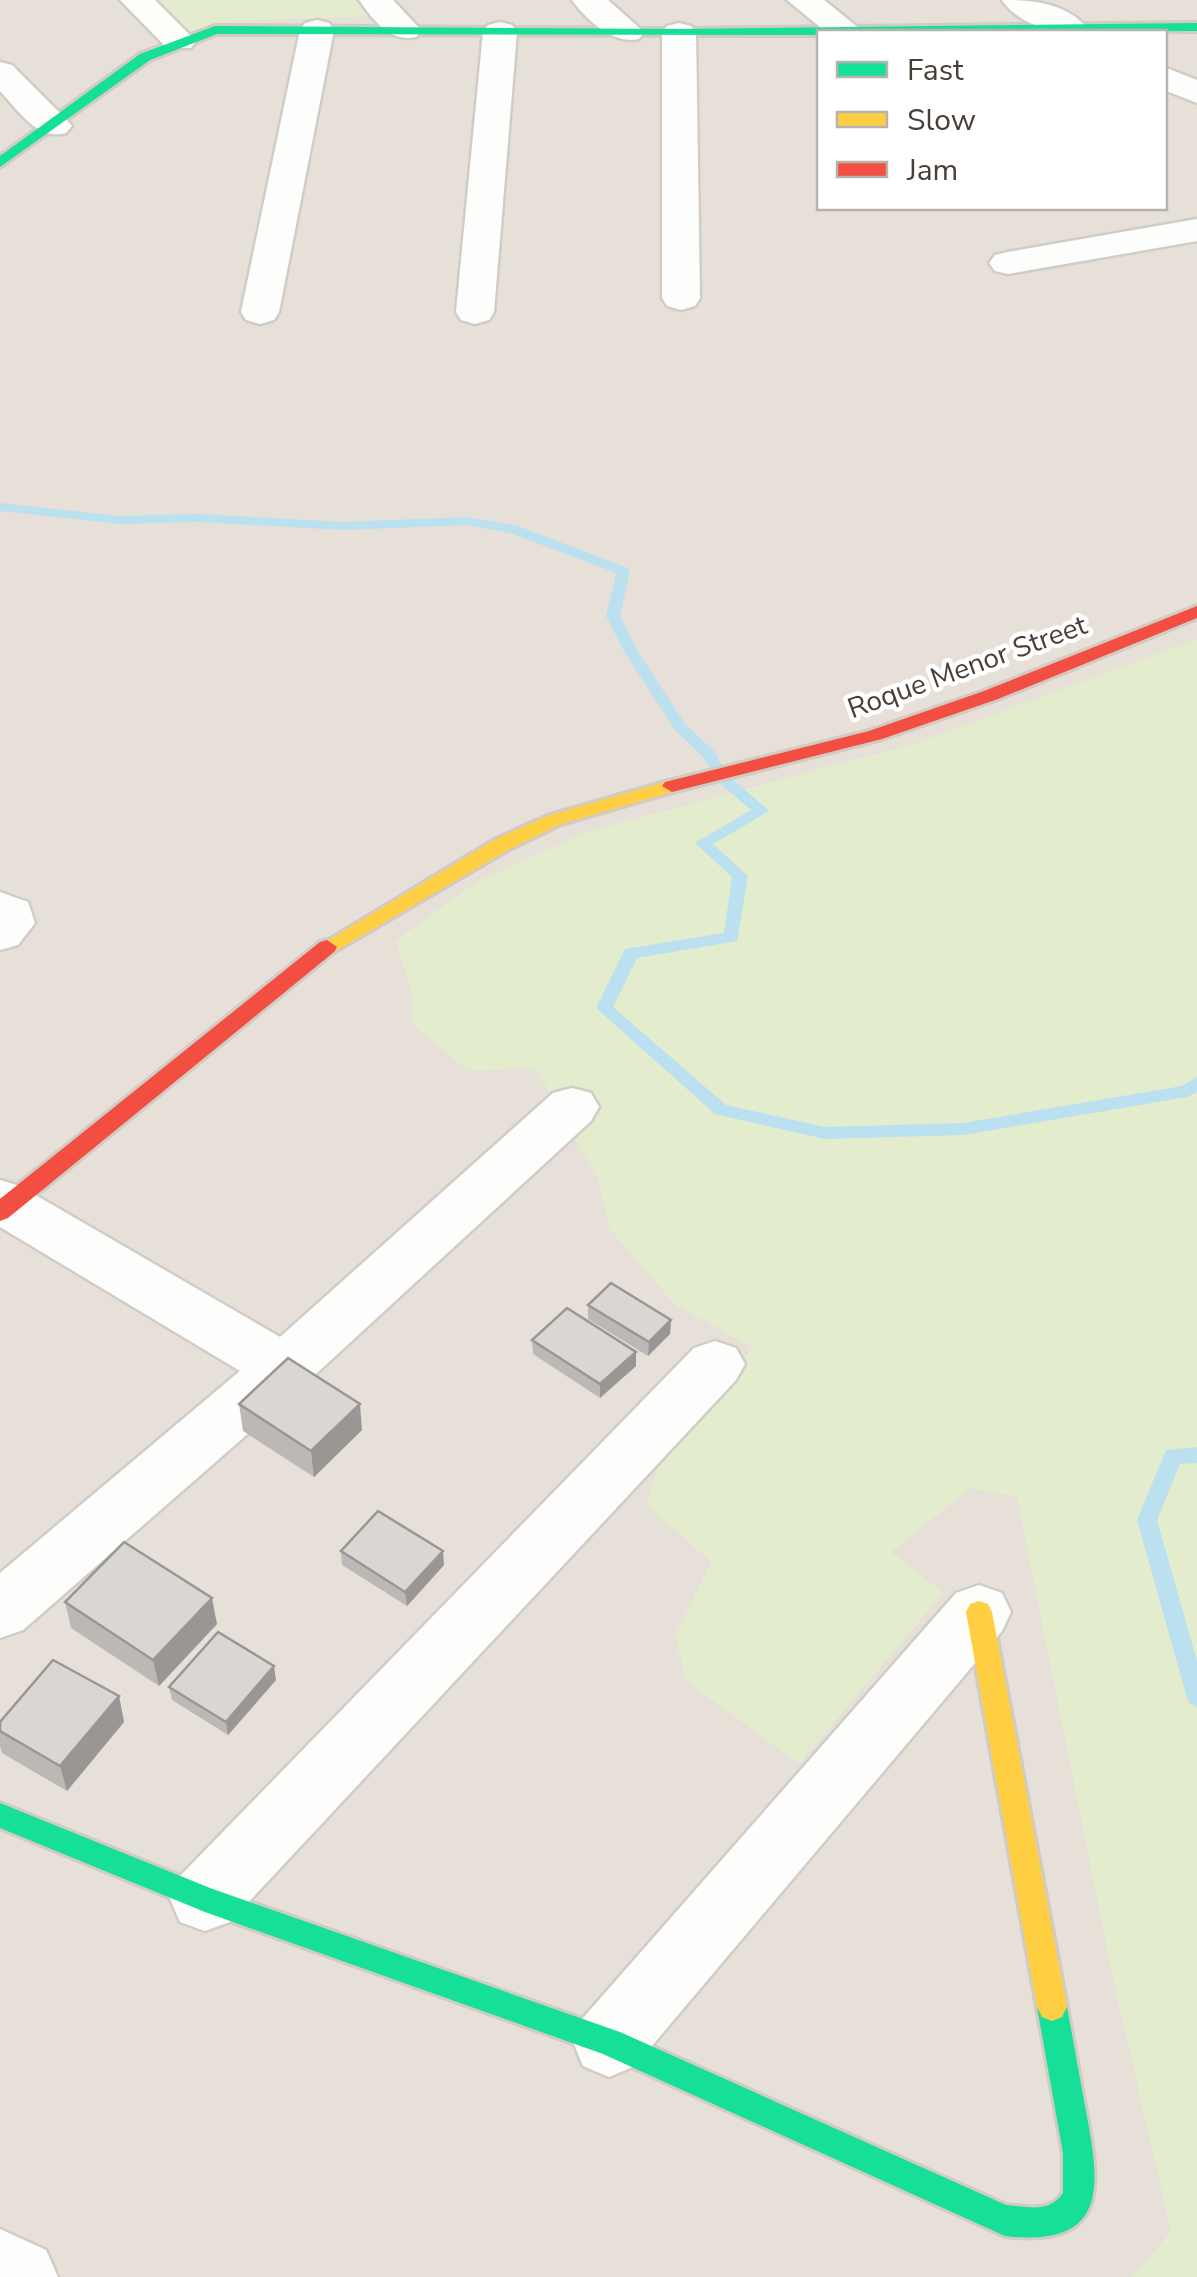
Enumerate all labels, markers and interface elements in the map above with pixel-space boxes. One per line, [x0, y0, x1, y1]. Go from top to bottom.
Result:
legend [817, 30, 1167, 210]
text: Fast [907, 50, 964, 91]
text: Slow [907, 100, 976, 141]
text: Jam [906, 150, 958, 191]
street label: Roque Menor Street [842, 606, 1092, 728]

